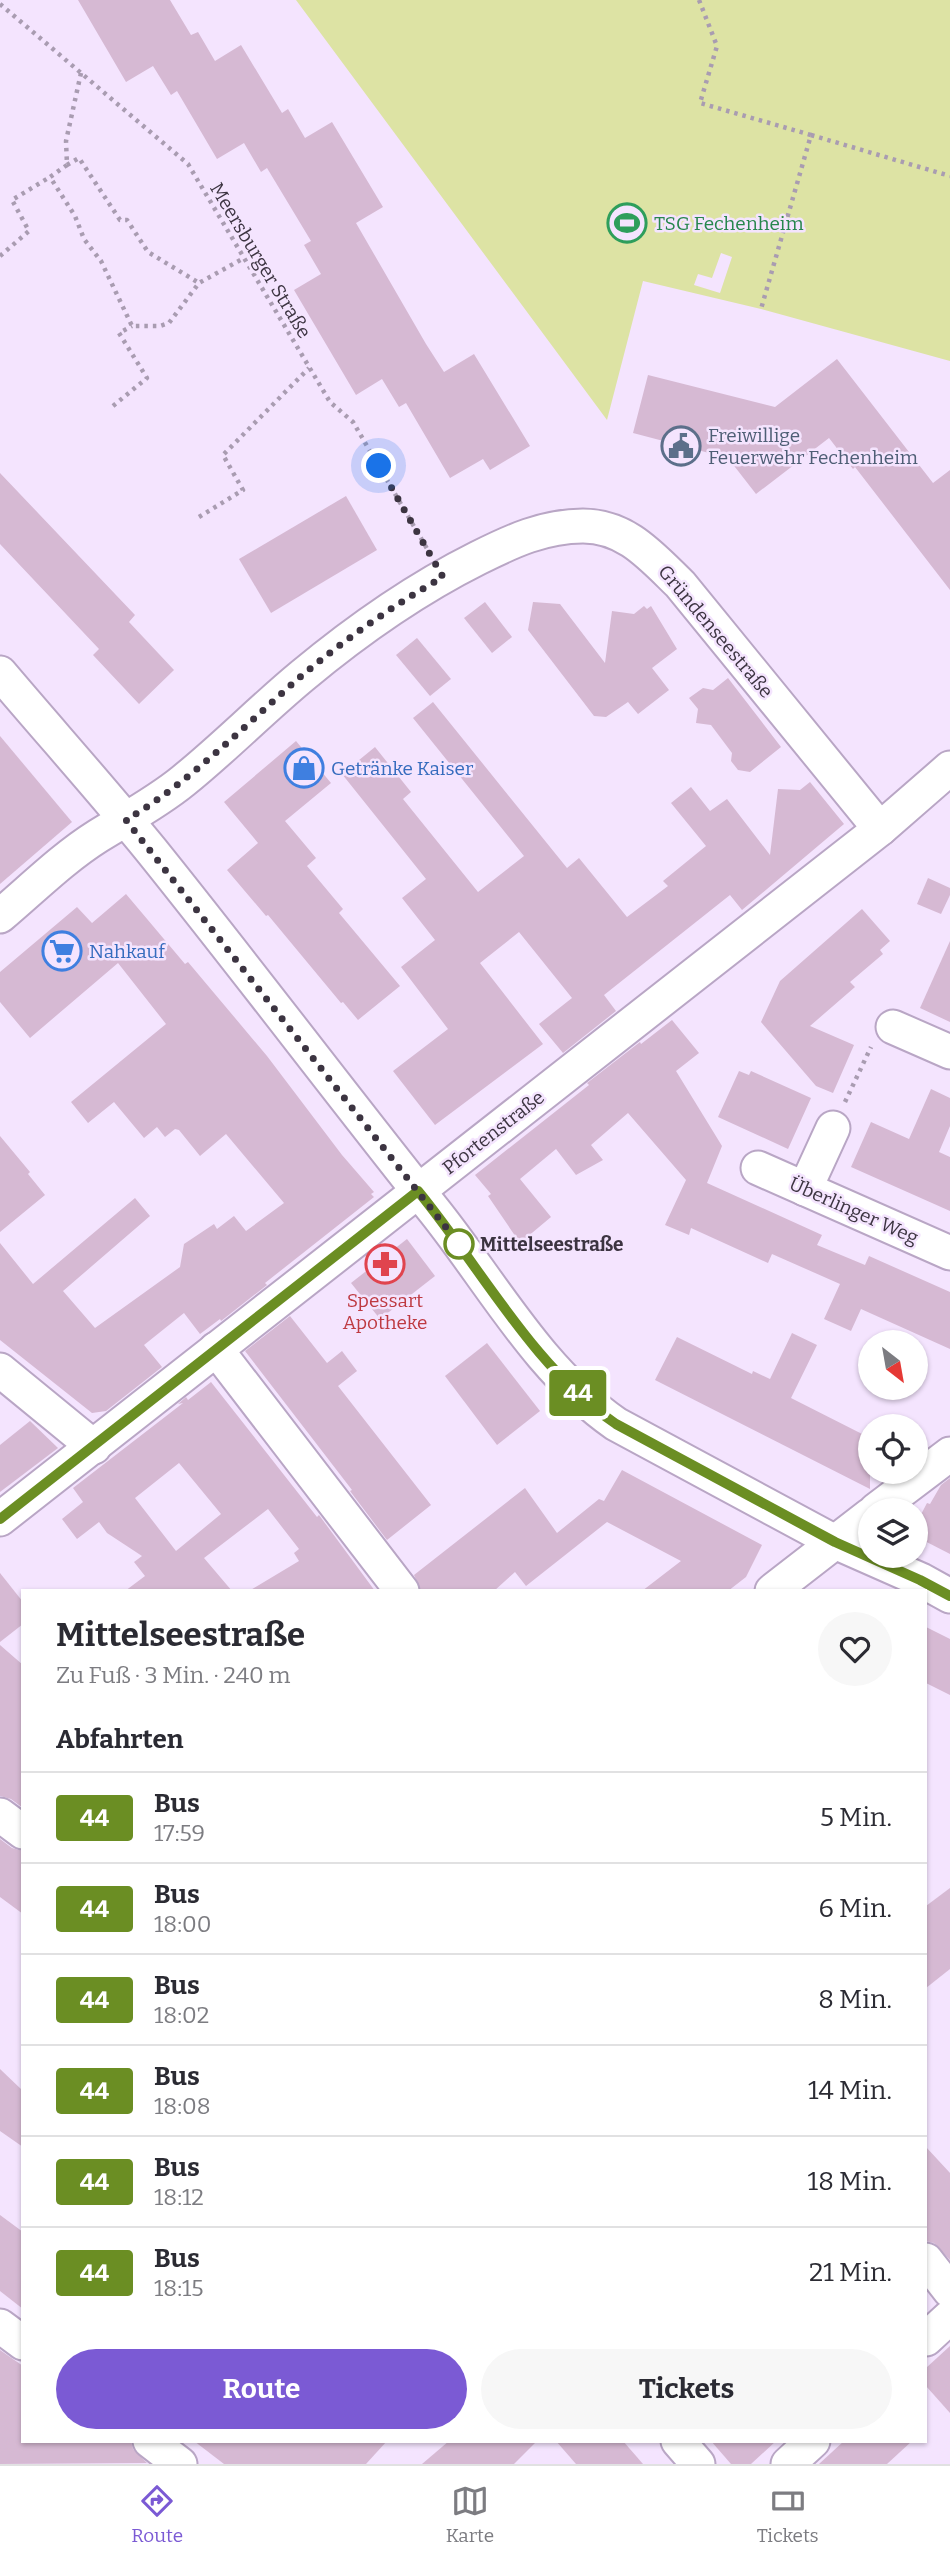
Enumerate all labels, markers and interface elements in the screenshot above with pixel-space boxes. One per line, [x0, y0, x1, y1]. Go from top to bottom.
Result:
street label: Meersburger Straße [205, 178, 316, 342]
sports icon: TSG Fechenheim [606, 202, 648, 244]
place label: TSG Fechenheim [654, 212, 804, 235]
place label: Freiwillige Feuerwehr Fechenheim [708, 424, 918, 469]
public building icon: Freiwillige Feuerwehr Fechenheim [660, 425, 702, 467]
your location [361, 448, 396, 483]
street label: Gründenseestraße [653, 560, 778, 702]
shop icon: Getränke Kaiser [283, 747, 325, 789]
place label: Getränke Kaiser [331, 757, 474, 780]
supermarket icon: Nahkauf [41, 930, 83, 972]
place label: Nahkauf [89, 940, 166, 963]
street label: Pfortenstraße [438, 1086, 549, 1179]
street label: Überlinger Weg [786, 1172, 922, 1249]
marker: Mittelseestraße [444, 1229, 474, 1259]
place label: Mittelseestraße [480, 1233, 623, 1256]
pharmacy icon: Spessart Apotheke [364, 1243, 406, 1285]
place label: Spessart Apotheke [343, 1289, 427, 1334]
north arrow [858, 1330, 928, 1400]
map controls [858, 1330, 928, 1568]
line badge: 44 [546, 1370, 610, 1416]
text: 44 [563, 1379, 593, 1407]
button: locate [858, 1414, 928, 1484]
button: layers [858, 1498, 928, 1568]
button: heart [818, 1612, 892, 1686]
text: Mittelseestraße [56, 1615, 305, 1655]
text: Zu Fuß · 3 Min. · 240 m [56, 1661, 290, 1689]
text: Abfahrten [56, 1724, 183, 1755]
text: Bus [154, 1788, 200, 1819]
text: 5 Min. [820, 1802, 892, 1833]
text: 44 [80, 1804, 109, 1832]
text: 17:59 [154, 1819, 205, 1847]
text: Bus [154, 1879, 200, 1910]
text: 6 Min. [819, 1893, 892, 1924]
text: 44 [80, 1895, 109, 1923]
text: 18:00 [154, 1910, 212, 1938]
text: Bus [154, 1970, 200, 2001]
text: 8 Min. [818, 1984, 892, 2015]
text: 44 [80, 1986, 109, 2014]
text: 18:02 [154, 2001, 209, 2029]
text: Bus [154, 2061, 200, 2092]
text: 14 Min. [808, 2075, 892, 2106]
text: 44 [80, 2077, 109, 2105]
text: 18:08 [154, 2092, 211, 2120]
text: Bus [154, 2152, 200, 2183]
text: 18 Min. [808, 2166, 892, 2197]
text: 44 [80, 2168, 109, 2196]
text: 18:12 [154, 2183, 204, 2211]
text: Bus [154, 2243, 200, 2274]
text: 21 Min. [809, 2257, 892, 2288]
text: 44 [80, 2259, 109, 2287]
text: 18:15 [154, 2274, 204, 2302]
button: Route [56, 2349, 467, 2429]
button: Tickets [481, 2349, 892, 2429]
tab: Route [131, 2482, 183, 2547]
tab: Karte [446, 2482, 494, 2547]
tab: Tickets [757, 2482, 819, 2547]

